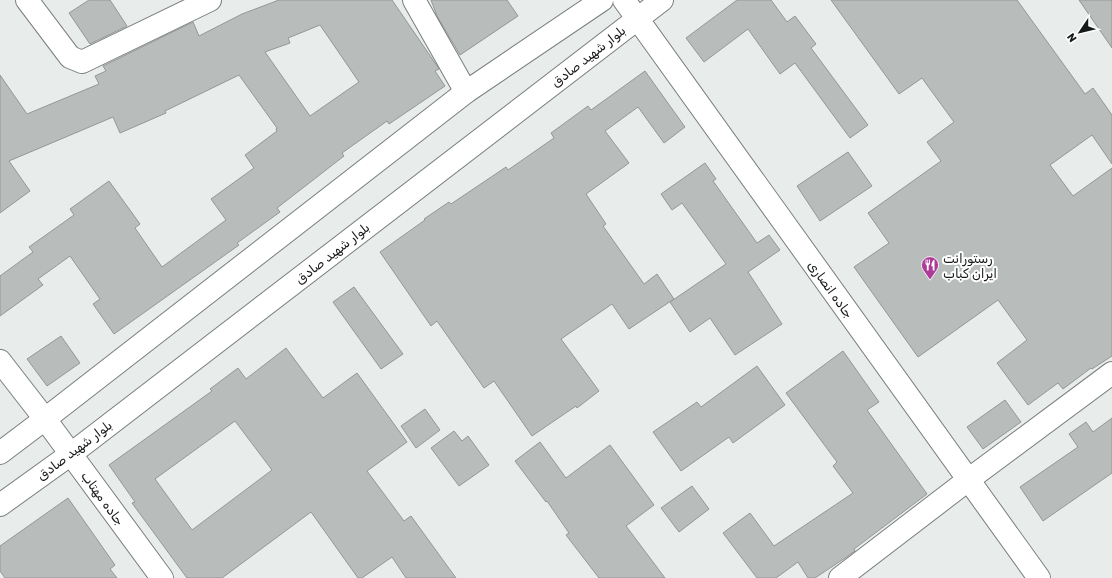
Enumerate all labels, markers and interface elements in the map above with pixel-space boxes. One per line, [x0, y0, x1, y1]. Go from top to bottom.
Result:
north arrow [1060, 12, 1100, 52]
street label: بلوار شهید صادق [548, 23, 629, 91]
text: N [1065, 30, 1080, 44]
street label: بلوار شهید صادق [292, 220, 373, 288]
place label: رستورانت ایران کباب [943, 251, 997, 282]
restaurant icon: رستورانت ایران کباب [920, 255, 940, 280]
street label: جاده انصاری [804, 258, 856, 321]
street label: بلوار شهید صادق [34, 417, 115, 484]
street label: جاده مهتاب [77, 468, 127, 529]

